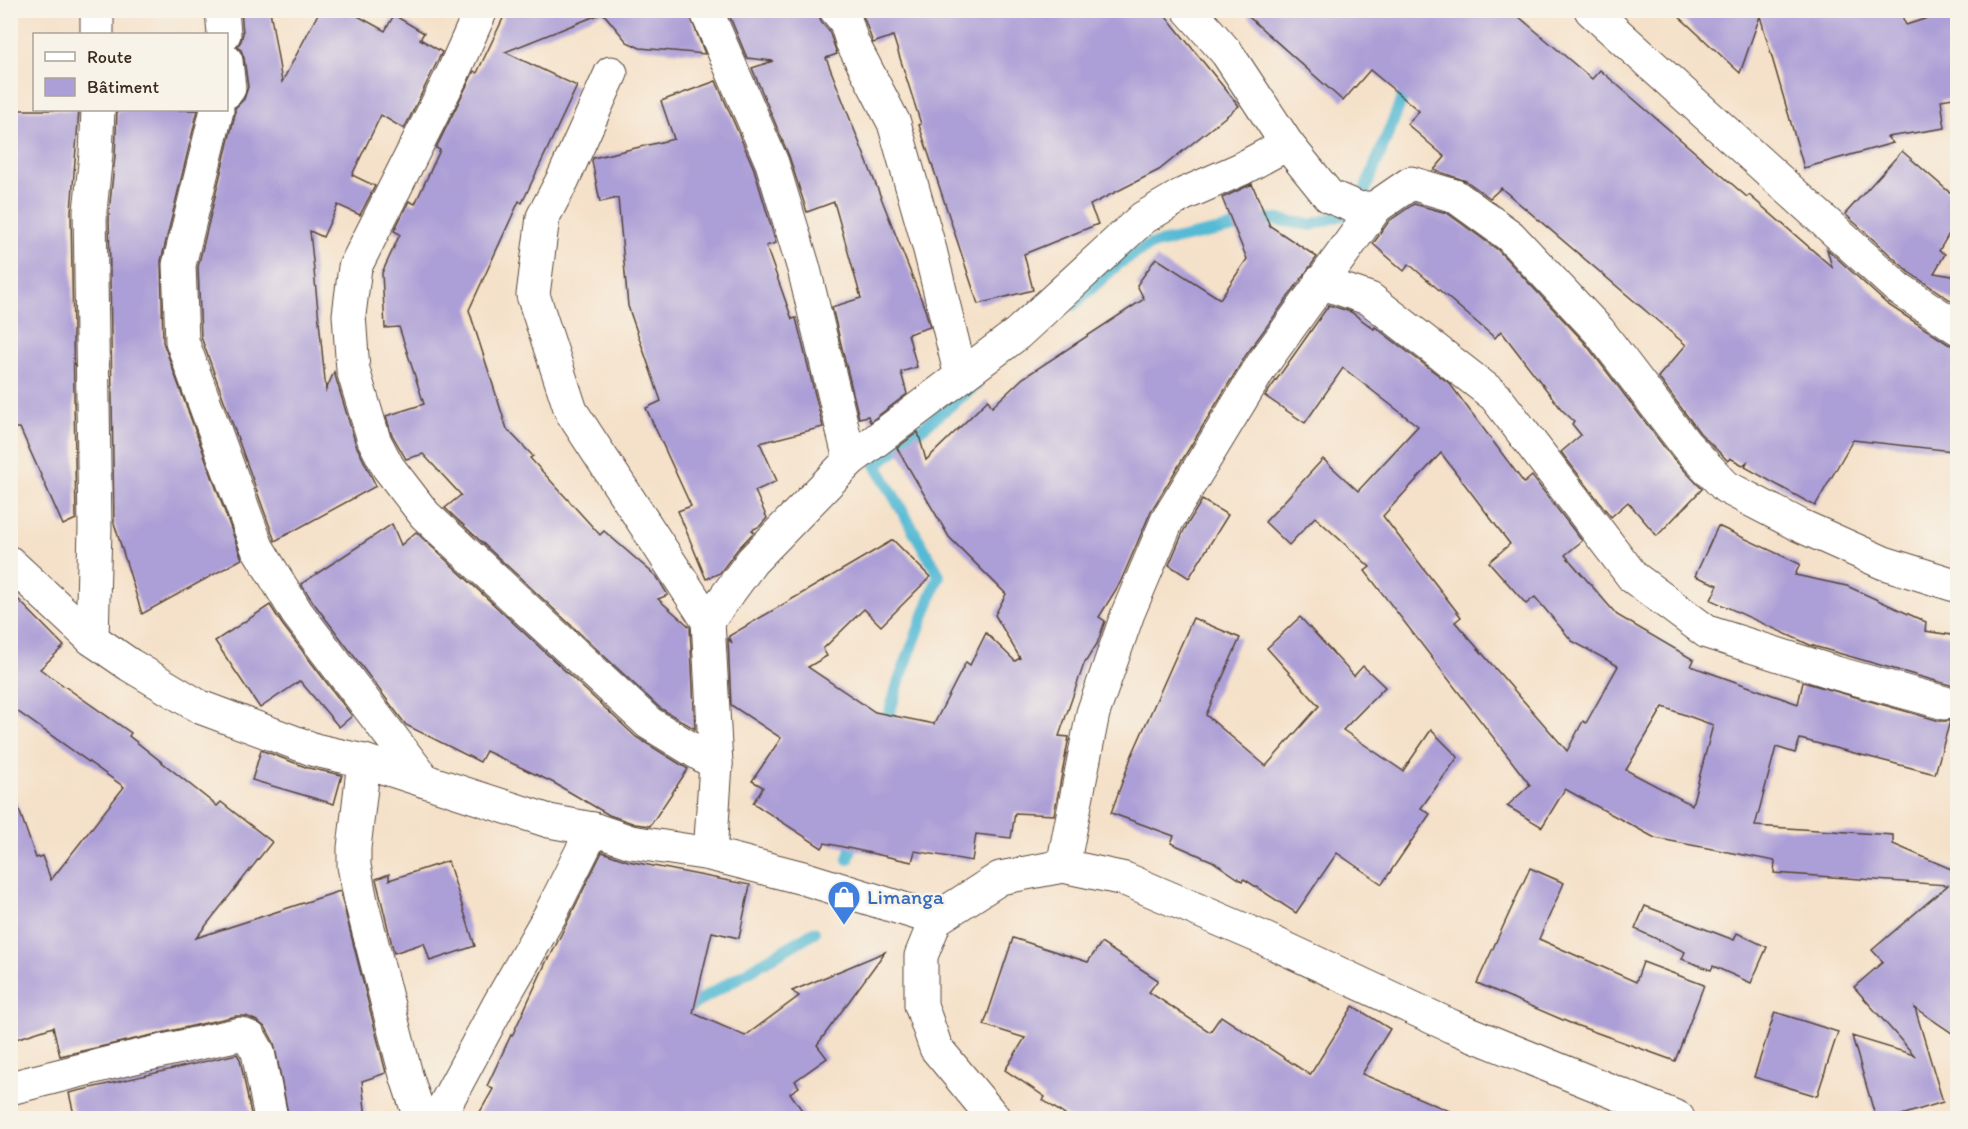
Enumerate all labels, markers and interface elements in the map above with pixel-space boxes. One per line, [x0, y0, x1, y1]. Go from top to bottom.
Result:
legend [33, 33, 228, 111]
text: Route [87, 46, 132, 68]
text: Bâtiment [87, 76, 160, 98]
shop icon: Limanga [826, 879, 862, 926]
place label: Limanga [867, 884, 944, 909]

